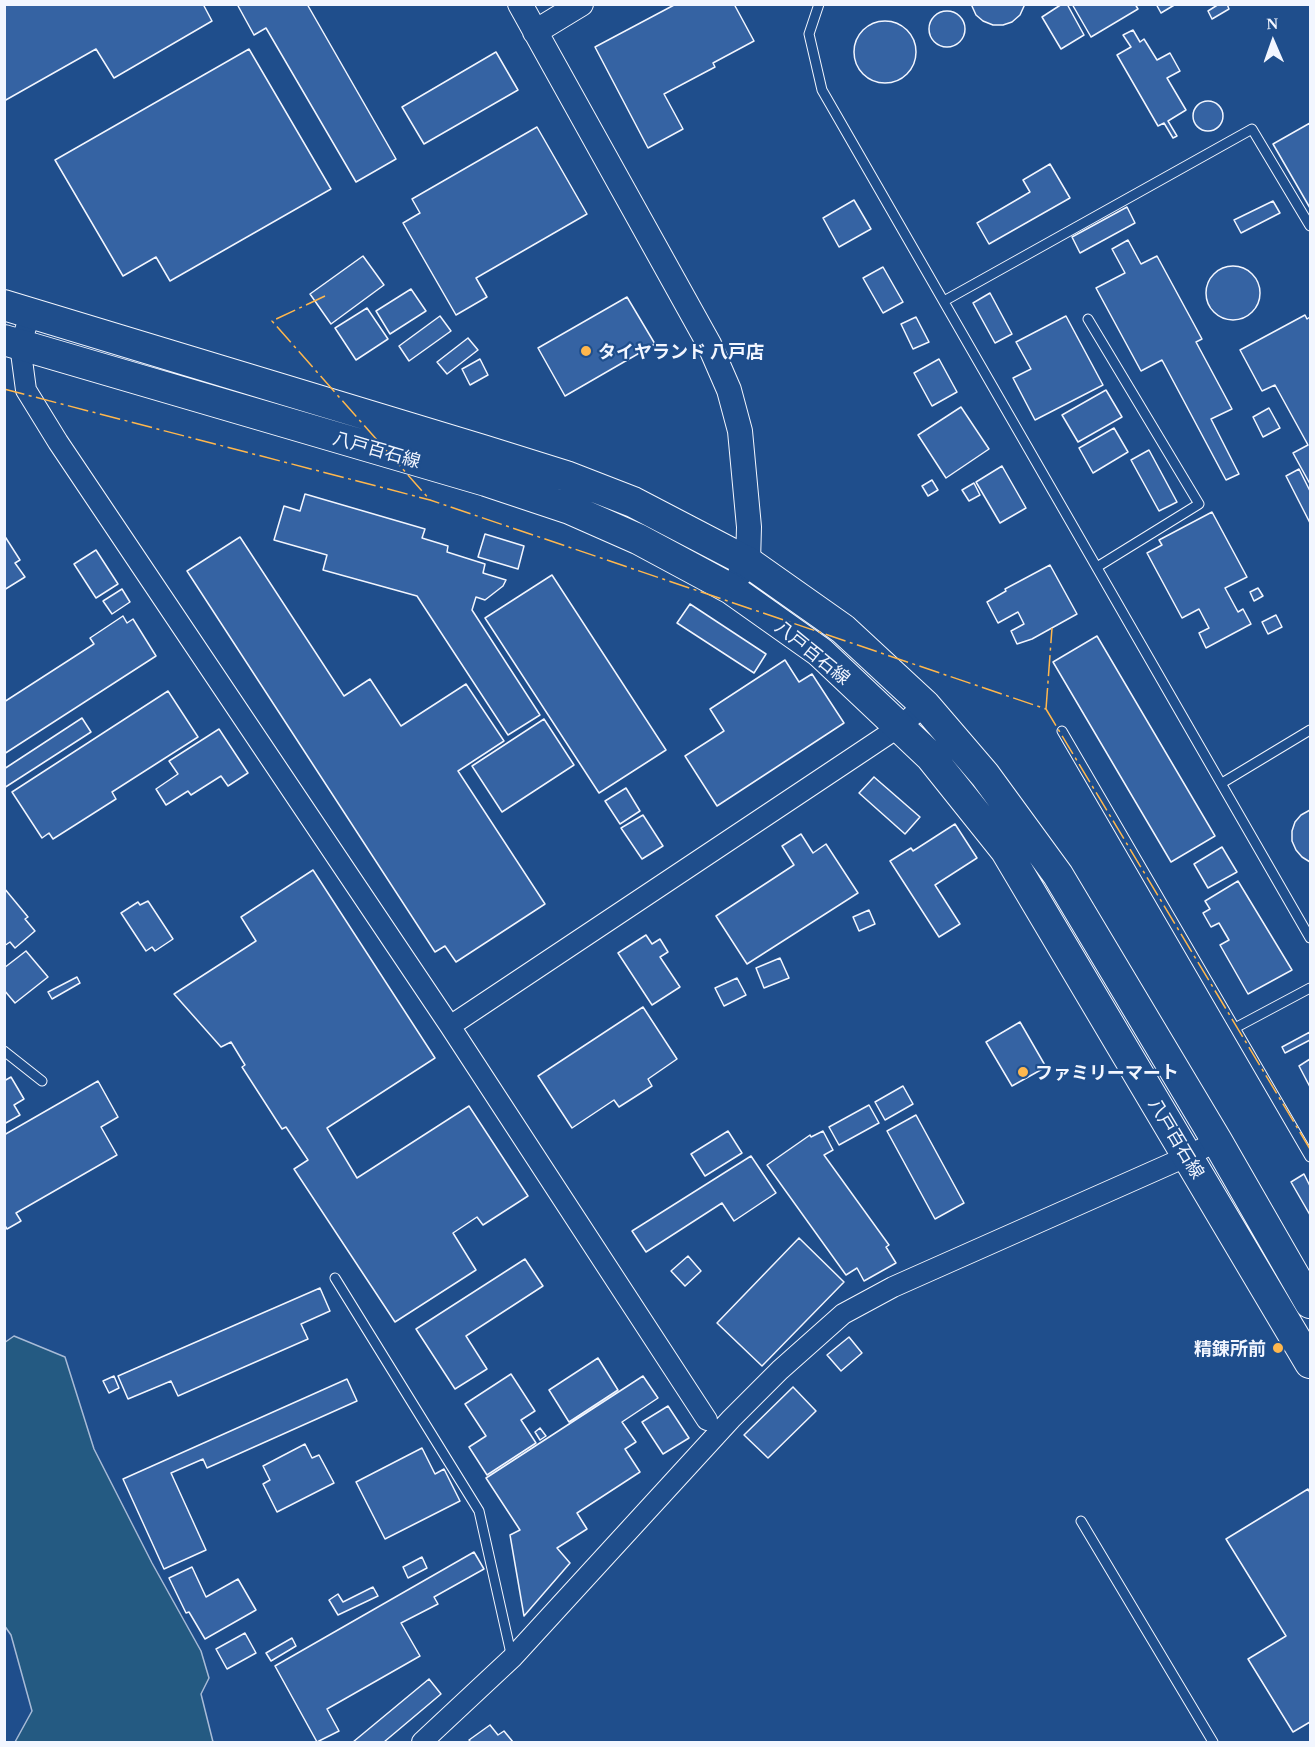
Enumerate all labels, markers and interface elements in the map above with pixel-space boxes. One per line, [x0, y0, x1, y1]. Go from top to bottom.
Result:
north arrow [1243, 12, 1303, 72]
text: N [1266, 15, 1278, 32]
place label: タイヤランド 八戸店 [598, 340, 764, 362]
marker: タイヤランド 八戸店 [579, 344, 593, 358]
street label: 八戸百石線 [331, 426, 423, 472]
street label: 八戸百石線 [771, 615, 855, 689]
place label: ファミリーマート [1035, 1061, 1179, 1083]
marker: ファミリーマート [1016, 1065, 1030, 1079]
street label: 八戸百石線 [1145, 1094, 1209, 1182]
place label: 精錬所前 [1194, 1337, 1266, 1359]
marker: 精錬所前 [1271, 1341, 1285, 1355]

